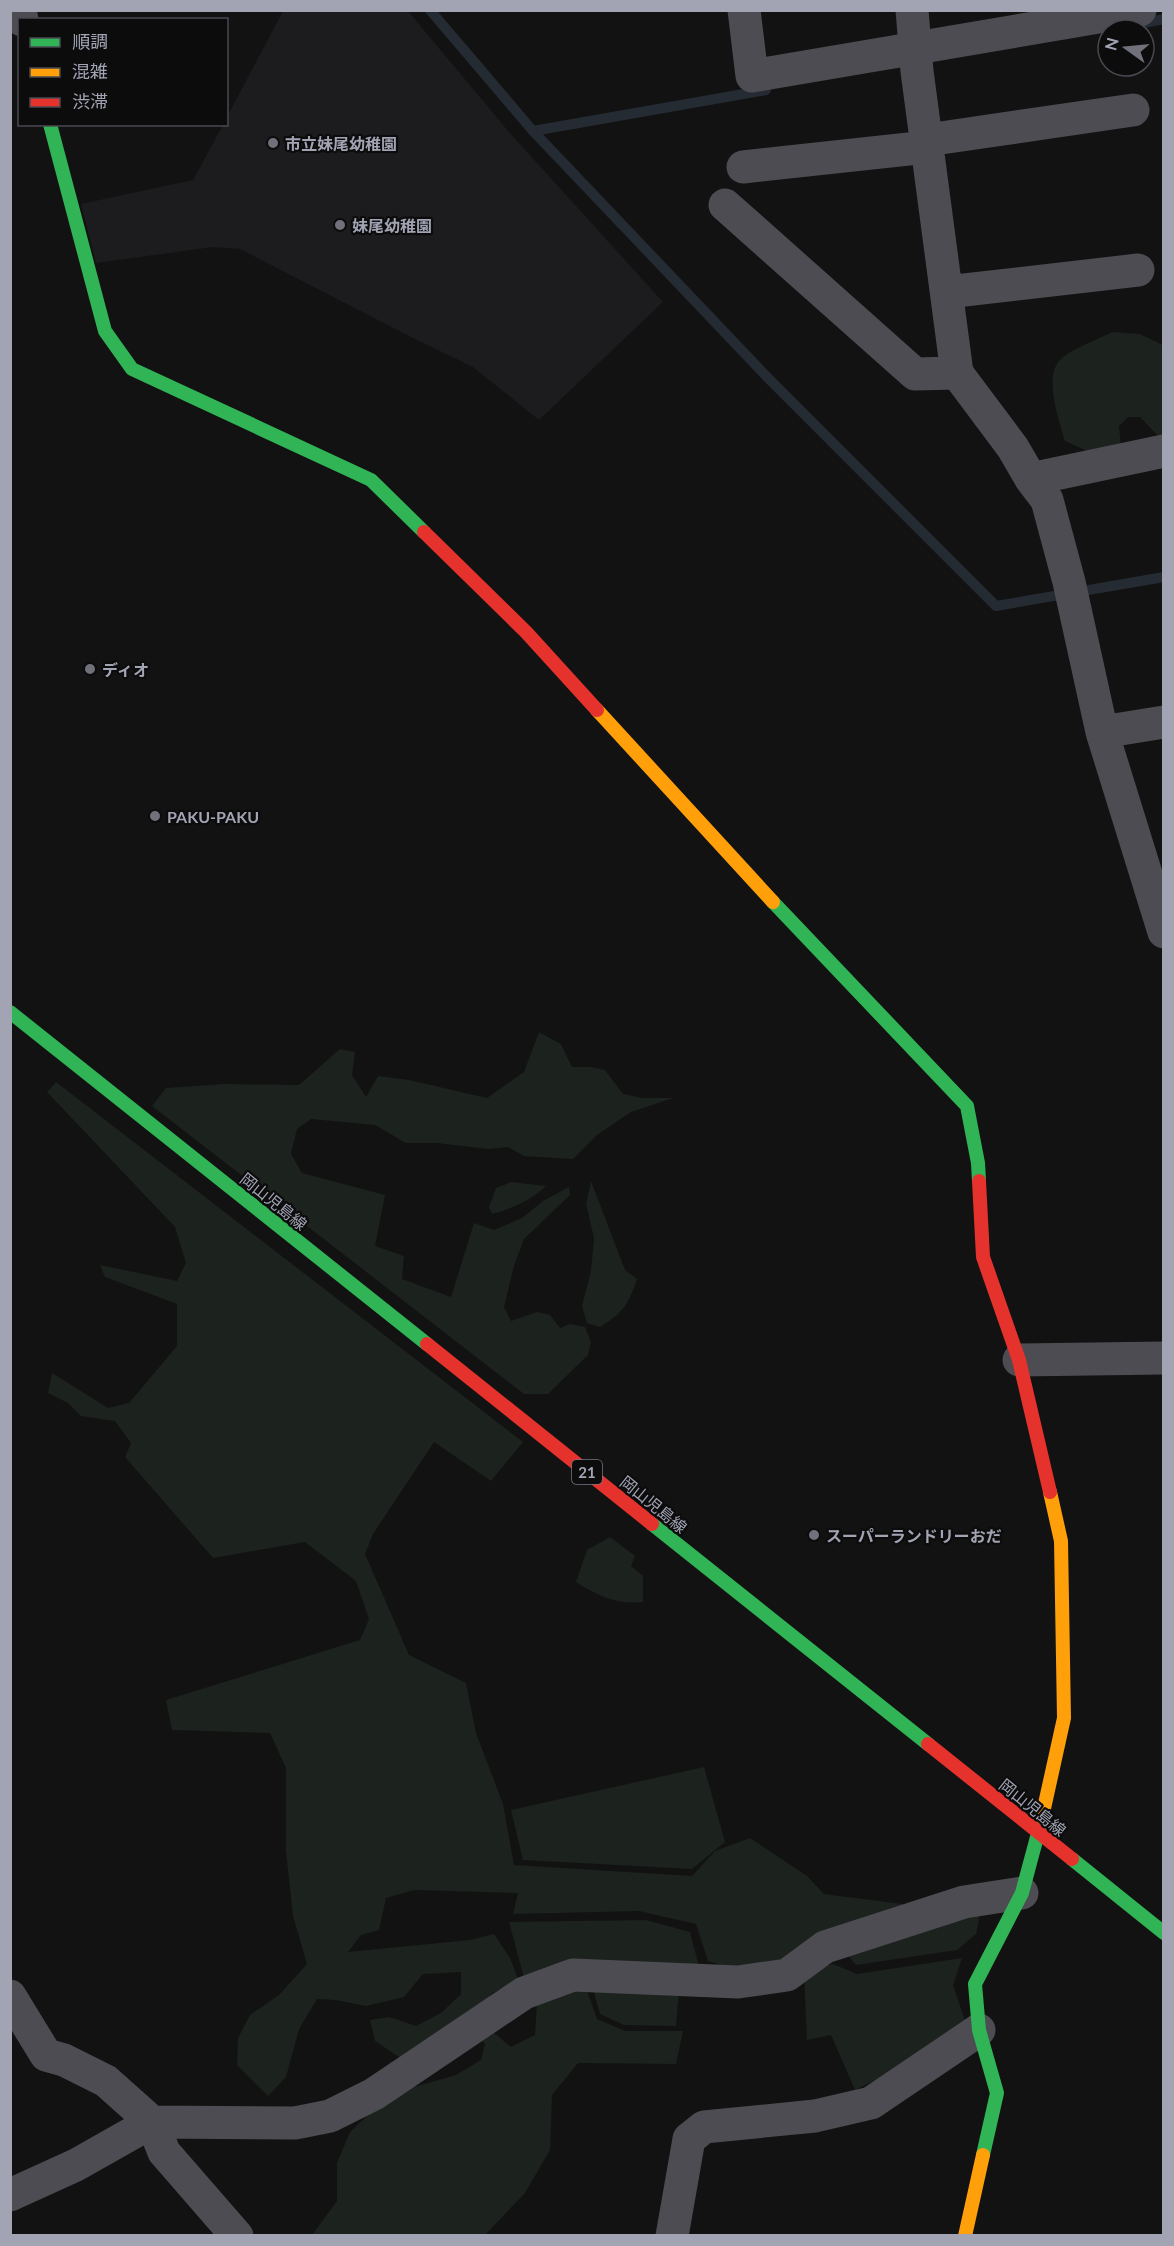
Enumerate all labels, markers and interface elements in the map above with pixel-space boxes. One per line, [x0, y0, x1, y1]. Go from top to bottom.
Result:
legend [18, 18, 228, 126]
north arrow [1096, 18, 1156, 78]
text: 順調 [72, 30, 108, 52]
text: N [1100, 36, 1122, 52]
text: 混雑 [72, 60, 108, 82]
text: 渋滞 [72, 90, 108, 112]
place label: 市立妹尾幼稚園 [285, 134, 397, 153]
marker: 市立妹尾幼稚園 [266, 136, 280, 150]
place label: 妹尾幼稚園 [352, 216, 432, 235]
marker: 妹尾幼稚園 [333, 218, 347, 232]
place label: ディオ [102, 660, 149, 679]
marker: ディオ [83, 662, 97, 676]
place label: PAKU-PAKU [167, 807, 259, 826]
marker: PAKU-PAKU [148, 809, 162, 823]
street label: 岡山児島線 [237, 1168, 311, 1234]
road number: 21 [572, 1460, 602, 1484]
street label: 岡山児島線 [617, 1471, 691, 1537]
place label: スーパーランドリーおだ [826, 1526, 1002, 1545]
marker: スーパーランドリーおだ [807, 1528, 821, 1542]
street label: 岡山児島線 [996, 1774, 1070, 1840]

